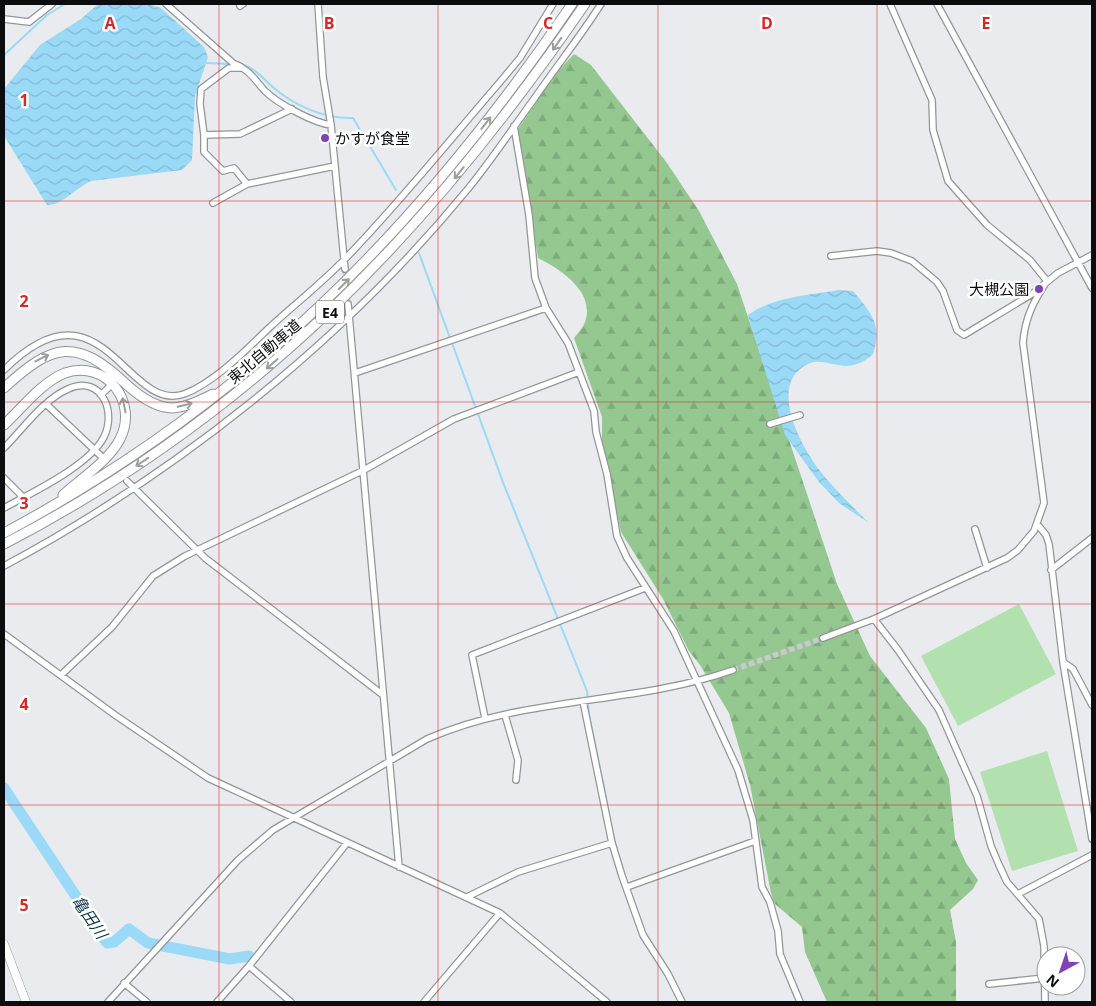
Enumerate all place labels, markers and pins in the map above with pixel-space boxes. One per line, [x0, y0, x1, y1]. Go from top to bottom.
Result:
place label: かすが食堂 [335, 128, 410, 148]
marker: かすが食堂 [319, 132, 331, 144]
place label: 大槻公園 [969, 279, 1029, 299]
marker: 大槻公園 [1033, 283, 1045, 295]

